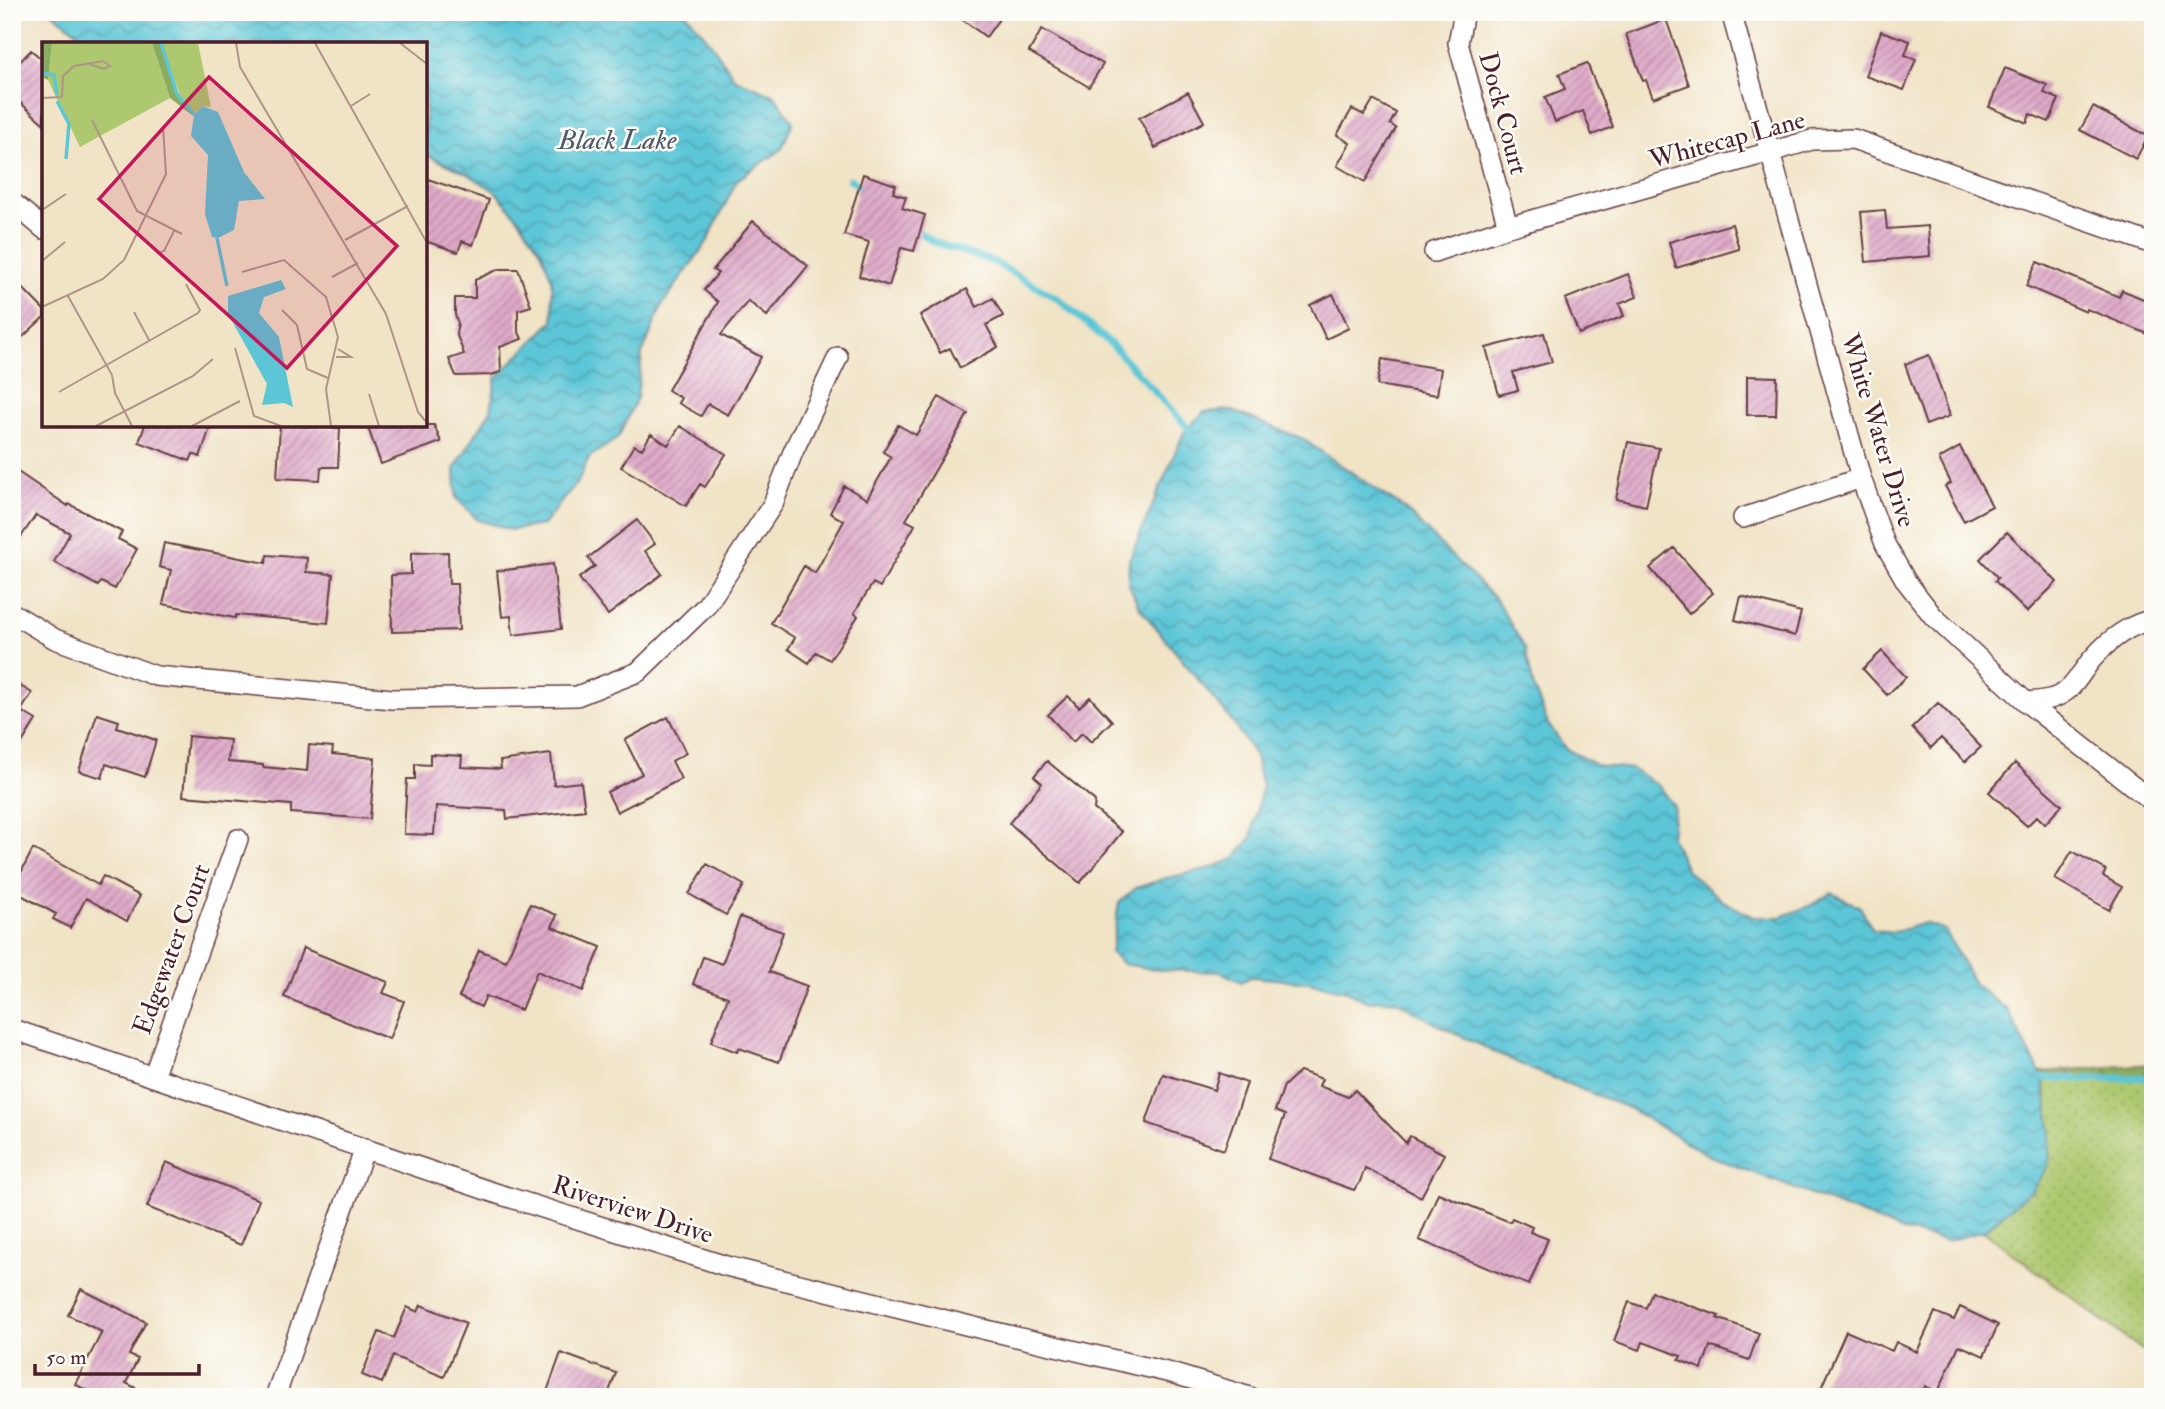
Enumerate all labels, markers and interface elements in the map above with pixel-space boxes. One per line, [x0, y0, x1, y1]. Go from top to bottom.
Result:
inset map [42, 42, 427, 427]
street label: Dock Court [1471, 49, 1535, 178]
street label: Whitecap Lane [1645, 104, 1809, 177]
water label: Black Lake [556, 123, 677, 158]
street label: White Water Drive [1833, 329, 1923, 531]
street label: Edgewater Court [126, 860, 218, 1039]
street label: Riverview Drive [548, 1169, 717, 1251]
scale bar [35, 1332, 200, 1376]
text: 50 m [46, 1344, 87, 1371]

